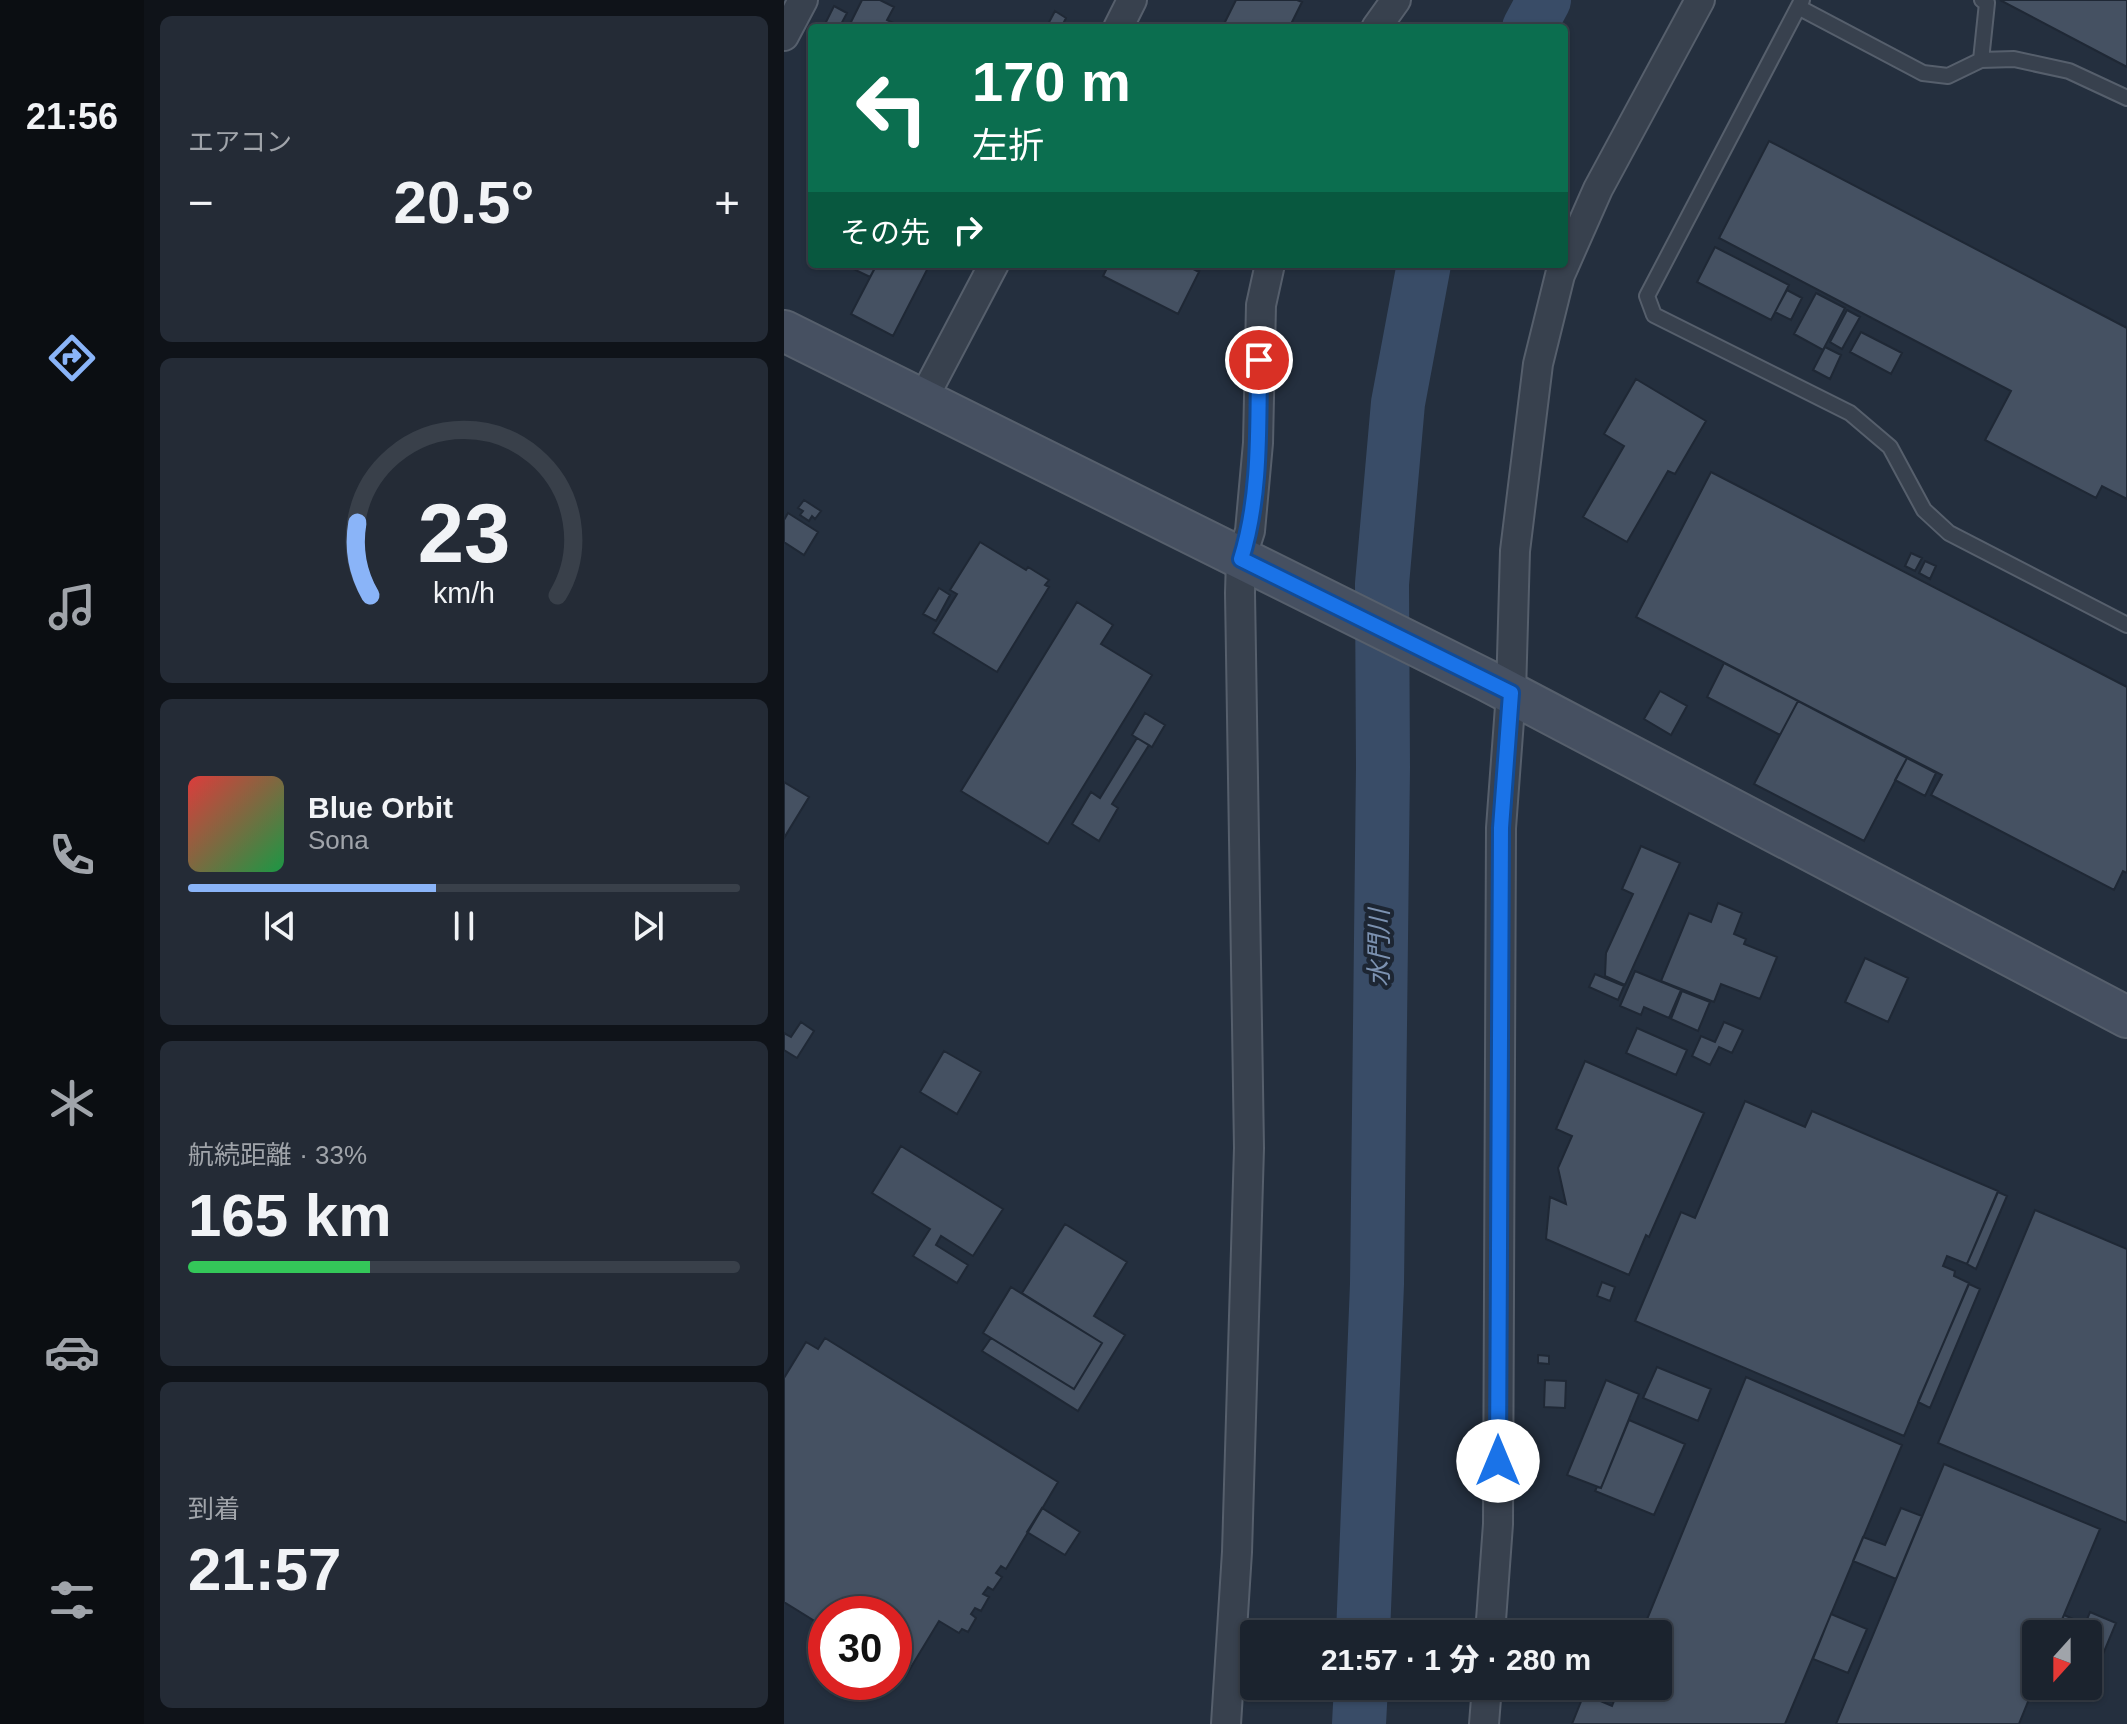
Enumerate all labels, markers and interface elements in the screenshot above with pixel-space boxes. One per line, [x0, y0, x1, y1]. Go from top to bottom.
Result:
text: 170 m [972, 50, 1131, 113]
icon: left [840, 56, 944, 160]
text: 21:56 [26, 96, 118, 137]
text: 左折 [972, 125, 1044, 166]
text: エアコン [188, 127, 292, 157]
text: 20.5° [394, 169, 534, 236]
text: − [188, 178, 214, 227]
text: + [714, 178, 740, 227]
icon: right [946, 208, 990, 252]
text: その先 [840, 216, 930, 249]
pin [1225, 326, 1293, 394]
icon: directions [44, 330, 100, 386]
icon: arrive [1237, 338, 1281, 382]
text: 23 [418, 487, 510, 580]
text: km/h [433, 578, 495, 610]
icon: music [44, 579, 100, 635]
text: Blue Orbit [308, 791, 453, 824]
text: Sona [308, 825, 369, 855]
icon: phone [44, 827, 100, 883]
icon: previous [258, 904, 302, 948]
icon: pause [442, 904, 486, 948]
icon: next [626, 904, 670, 948]
water label: 水門川 [1364, 906, 1394, 987]
icon: climate [44, 1075, 100, 1131]
text: 航続距離 · 33% [188, 1140, 367, 1170]
text: 165 km [188, 1182, 392, 1249]
icon: car [44, 1324, 100, 1380]
position arrow [1456, 1419, 1540, 1503]
text: 到着 [188, 1494, 240, 1524]
text: 21:57 [188, 1536, 341, 1603]
icon: filters [44, 1572, 100, 1628]
speed limit sign: 30 [808, 1596, 912, 1700]
north arrow [2022, 1620, 2102, 1700]
map controls [2022, 1620, 2102, 1700]
text: 21:57 · 1 分 · 280 m [1321, 1643, 1591, 1676]

